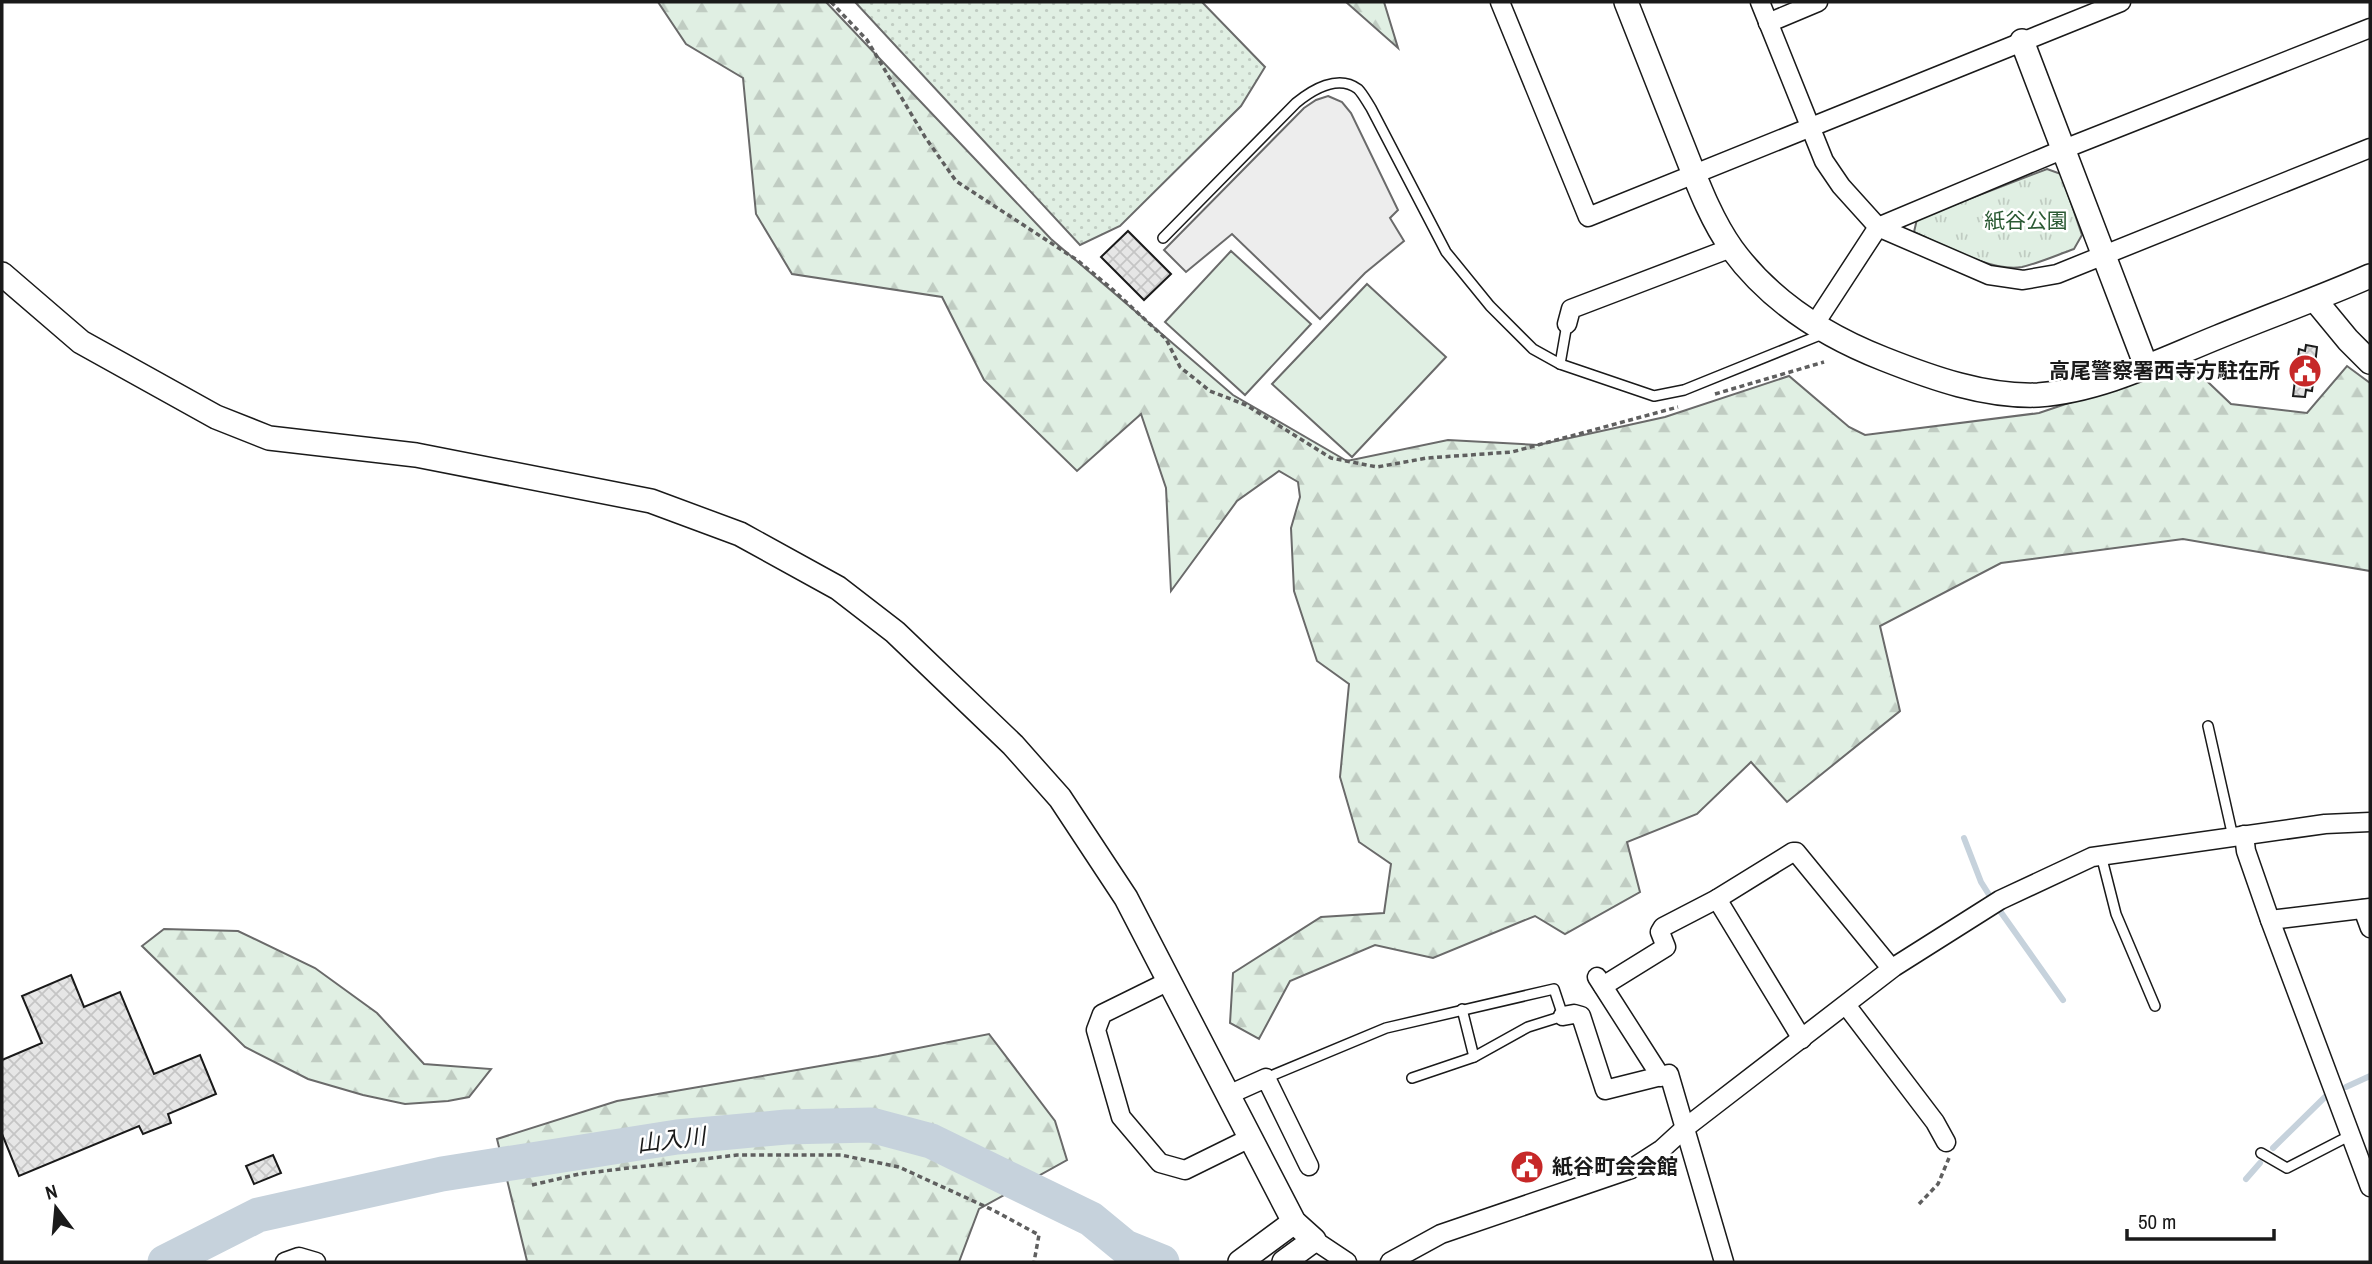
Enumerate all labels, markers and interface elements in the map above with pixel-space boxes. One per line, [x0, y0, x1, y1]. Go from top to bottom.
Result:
park label: 紙谷公園 [1984, 206, 2068, 235]
public building icon: 高尾警察署西寺方駐在所 [2286, 352, 2324, 390]
place label: 高尾警察署西寺方駐在所 [2049, 356, 2280, 385]
water label: 山入川 [635, 1120, 710, 1159]
public building icon: 紙谷町会会館 [1508, 1148, 1546, 1186]
place label: 紙谷町会会館 [1552, 1152, 1678, 1181]
north arrow [21, 1173, 91, 1243]
text: N [42, 1178, 60, 1206]
scale bar [2127, 1198, 2274, 1242]
text: 50 m [2138, 1207, 2176, 1236]

